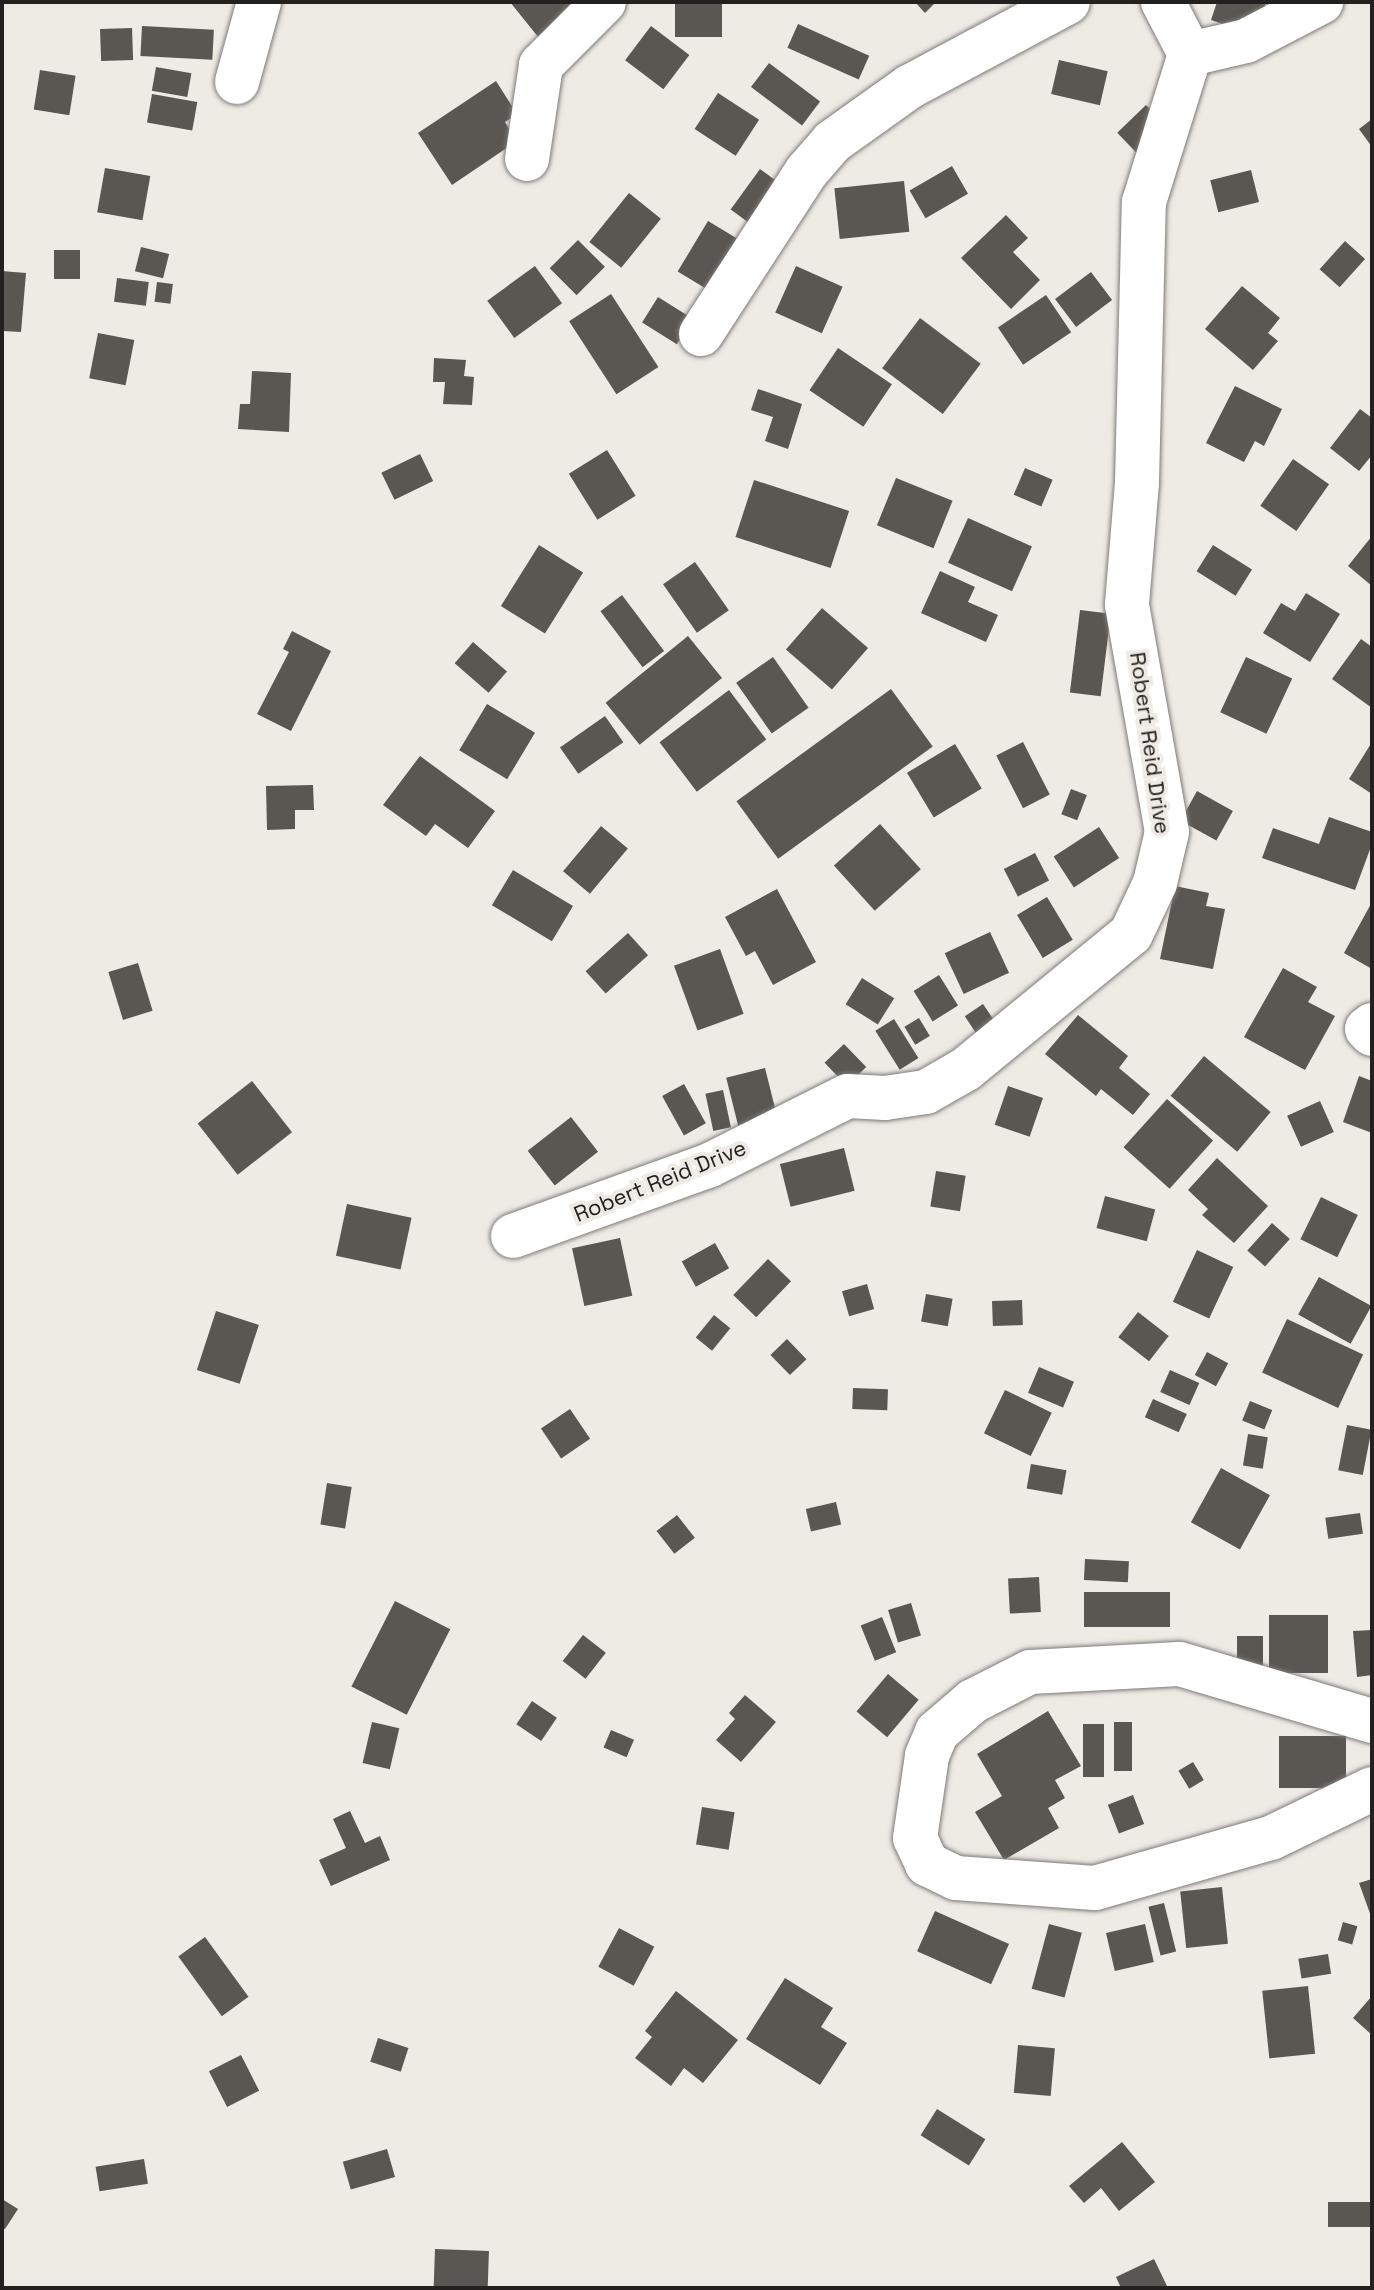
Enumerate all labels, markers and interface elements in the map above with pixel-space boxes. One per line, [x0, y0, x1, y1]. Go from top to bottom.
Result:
street label: Robert Reid Drive [1124, 650, 1176, 836]
street label: Robert Reid Drive [570, 1134, 750, 1228]

